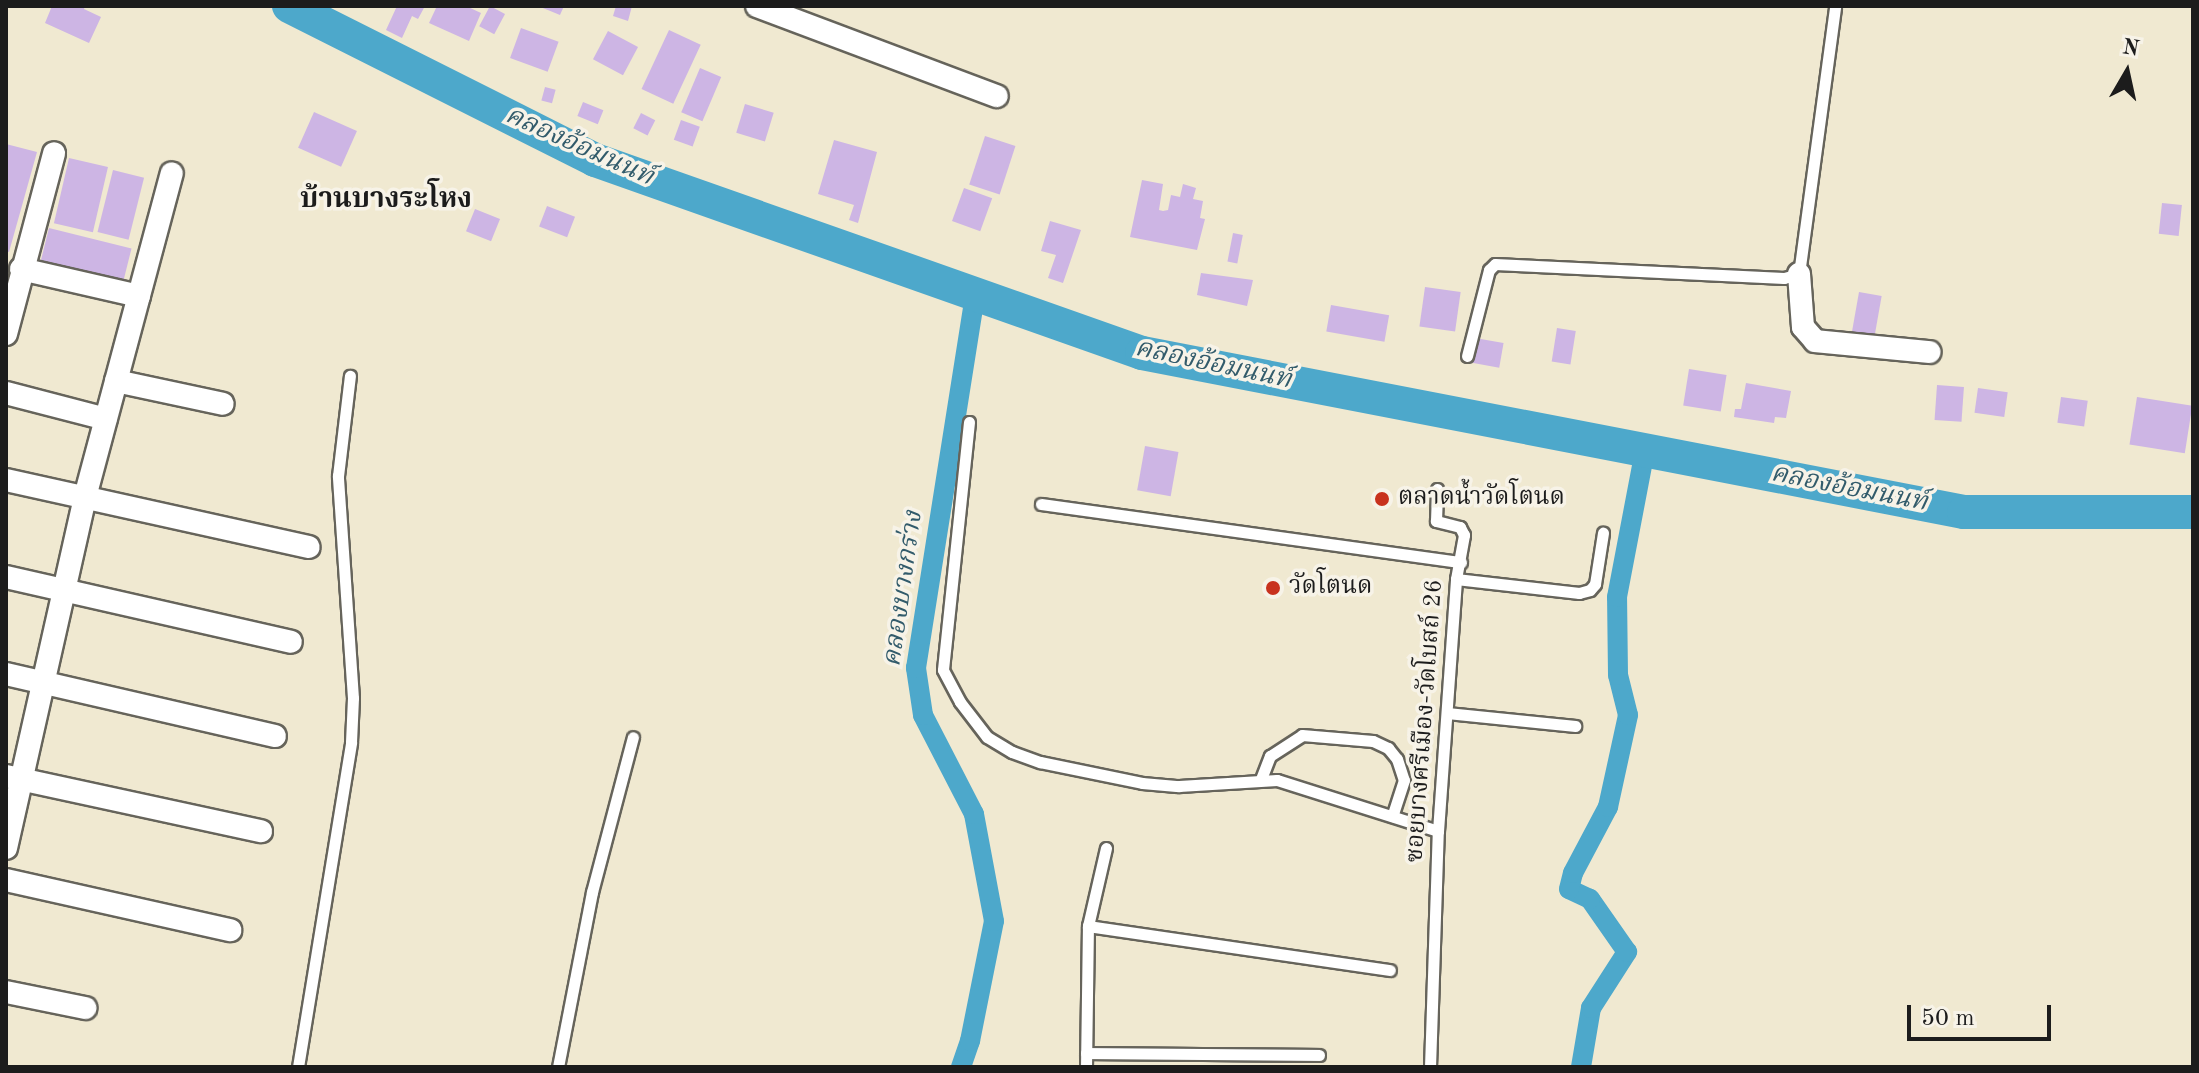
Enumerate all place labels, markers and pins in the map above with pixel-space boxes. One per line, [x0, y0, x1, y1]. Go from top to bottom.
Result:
place label: ตลาดน้ำวัดโตนด [1398, 485, 1565, 513]
marker: ตลาดน้ำวัดโตนด [1373, 490, 1391, 508]
place label: วัดโตนด [1289, 574, 1372, 602]
marker: วัดโตนด [1264, 579, 1282, 597]

